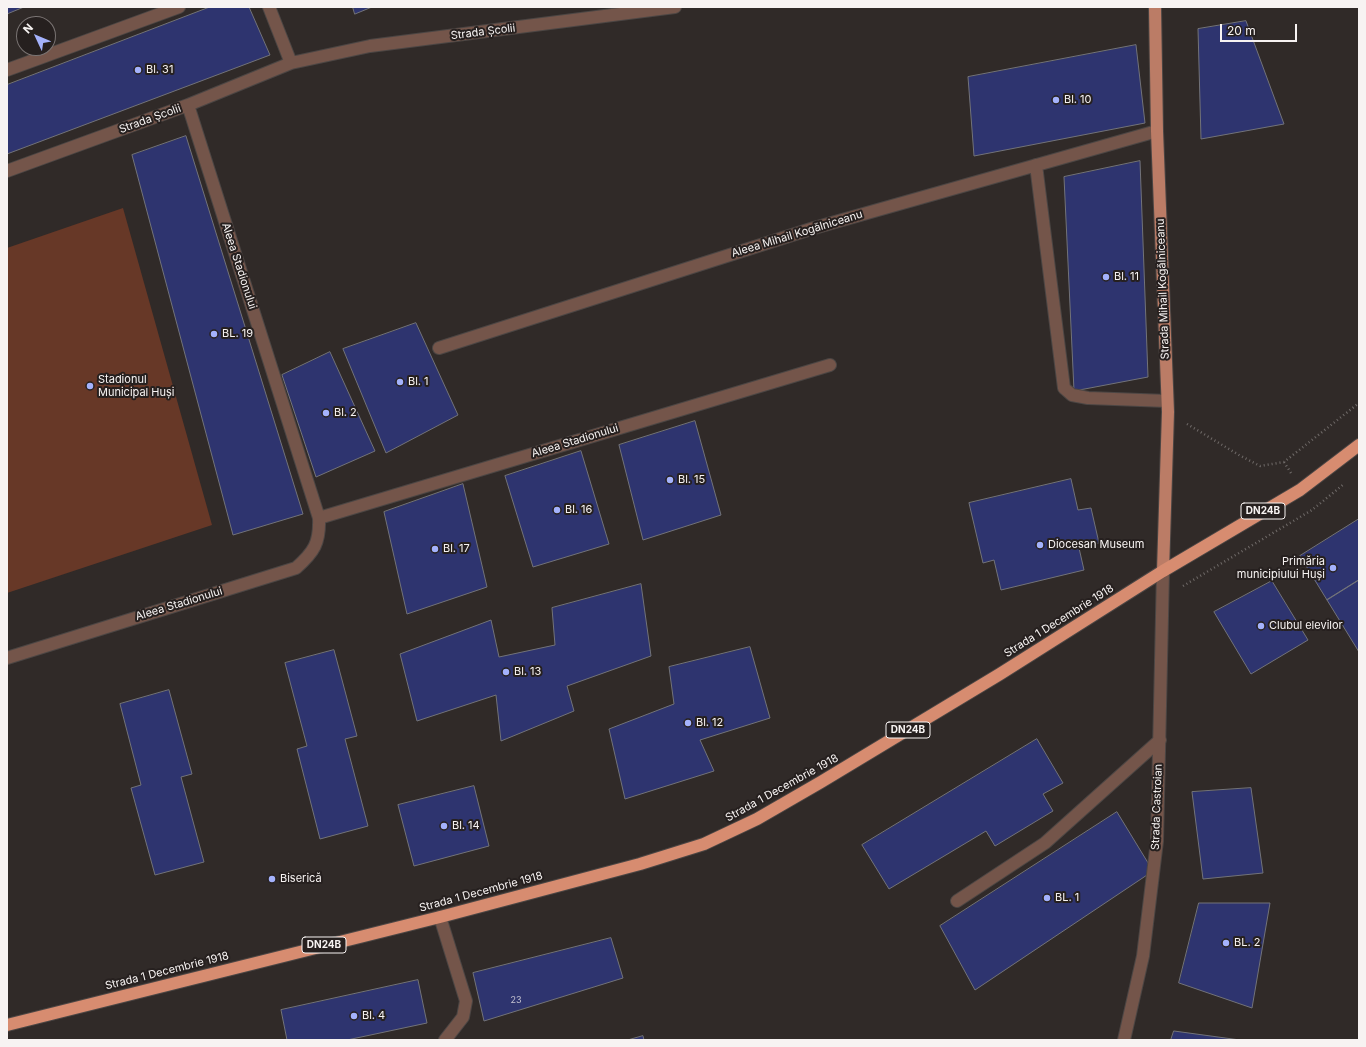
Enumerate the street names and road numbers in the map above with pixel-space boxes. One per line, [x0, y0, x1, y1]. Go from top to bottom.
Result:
street label: Strada Școlii [450, 21, 516, 43]
street label: Strada Școlii [117, 102, 183, 136]
street label: Aleea Mihail Kogălniceanu [730, 208, 864, 260]
street label: Strada Mihail Kogălniceanu [1154, 218, 1172, 360]
street label: Aleea Stadionului [219, 221, 259, 311]
street label: Aleea Stadionului [530, 422, 620, 460]
road number: DN24B [1241, 503, 1285, 519]
street label: Strada 1 Decembrie 1918 [1002, 582, 1116, 660]
street label: Aleea Stadionului [134, 585, 224, 623]
road number: DN24B [886, 722, 930, 738]
street label: Strada 1 Decembrie 1918 [723, 751, 841, 825]
street label: Strada Castroian [1149, 764, 1165, 850]
street label: Strada 1 Decembrie 1918 [418, 869, 544, 915]
road number: DN24B [302, 937, 346, 953]
street label: Strada 1 Decembrie 1918 [104, 949, 230, 993]

